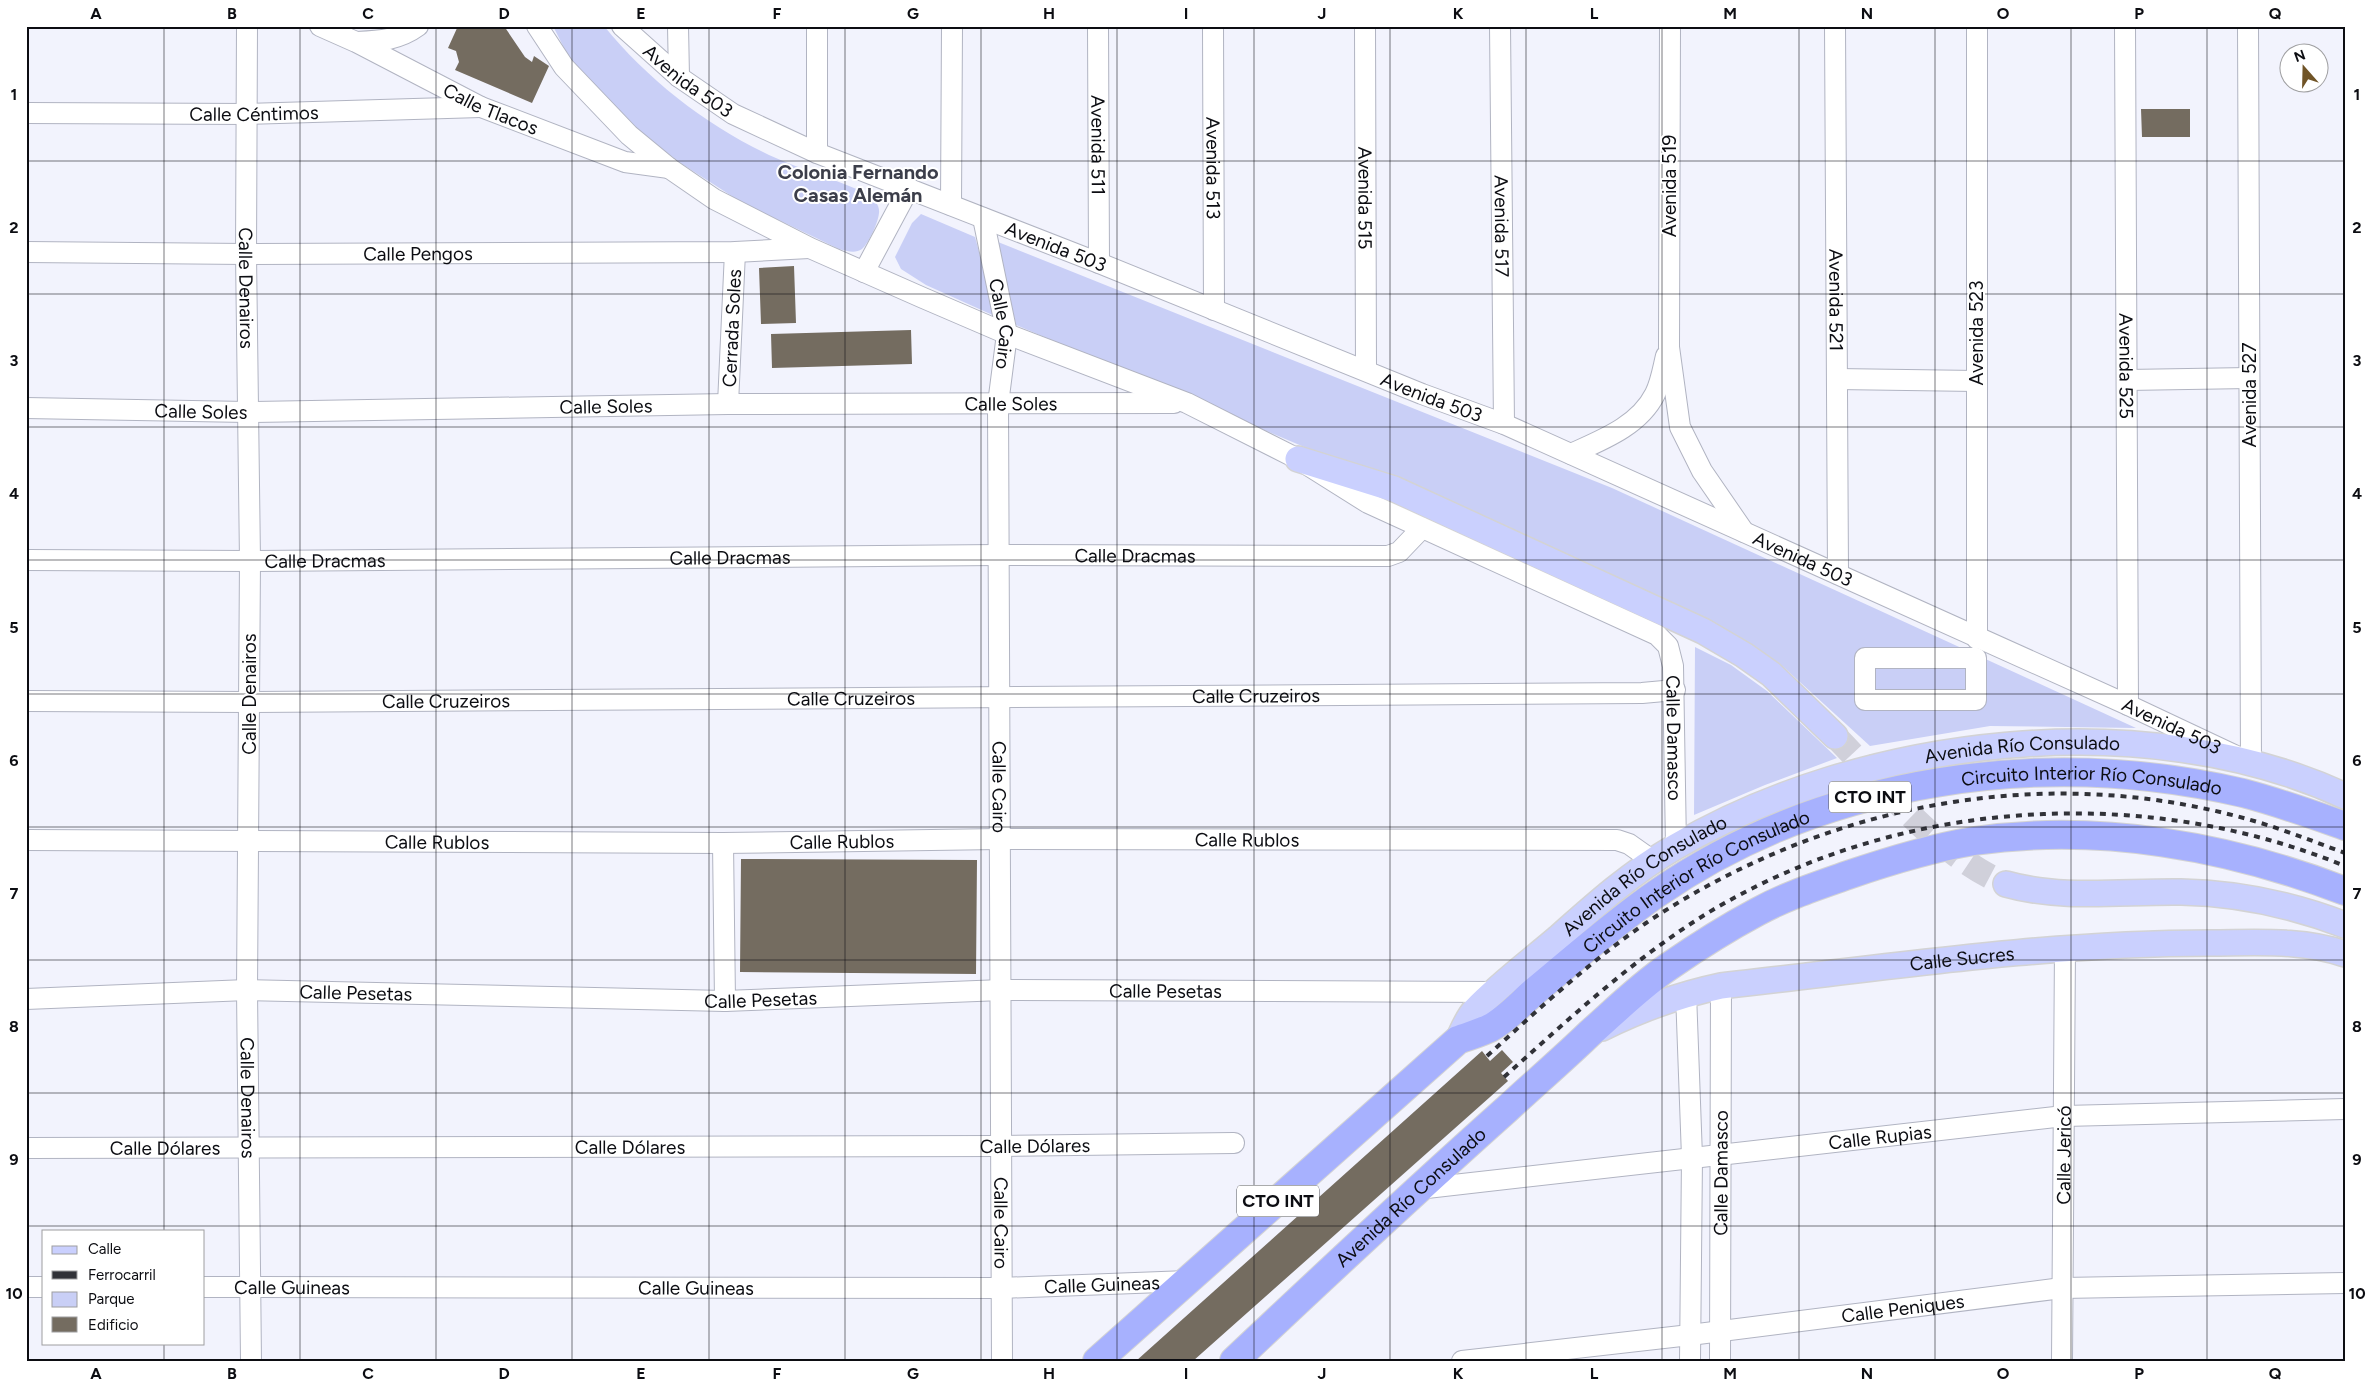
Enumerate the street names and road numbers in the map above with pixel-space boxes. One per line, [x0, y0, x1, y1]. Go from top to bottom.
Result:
street label: Avenida 503 [638, 40, 737, 122]
street label: Calle Tlacos [439, 78, 542, 140]
street label: Avenida 511 [1086, 95, 1110, 195]
street label: Calle Céntimos [189, 101, 319, 126]
street label: Avenida 513 [1201, 117, 1225, 219]
street label: Avenida 519 [1658, 135, 1681, 237]
street label: Avenida 515 [1353, 146, 1377, 250]
street label: Avenida 517 [1489, 175, 1514, 277]
street label: Avenida 503 [1002, 217, 1110, 277]
street label: Calle Denairos [234, 227, 258, 349]
street label: Calle Pengos [363, 242, 473, 266]
street label: Avenida 521 [1824, 249, 1848, 351]
street label: Cerrada Soles [718, 268, 746, 388]
street label: Calle Cairo [984, 276, 1019, 371]
street label: Avenida 523 [1965, 280, 1988, 386]
street label: Avenida 525 [2114, 313, 2138, 419]
street label: Avenida 527 [2238, 343, 2261, 447]
street label: Avenida 503 [1377, 368, 1485, 427]
street label: Calle Soles [964, 392, 1058, 415]
street label: Calle Soles [559, 394, 653, 419]
street label: Calle Soles [154, 399, 248, 424]
street label: Avenida 503 [1749, 527, 1856, 591]
street label: Calle Dracmas [1074, 544, 1196, 568]
street label: Calle Dracmas [669, 546, 791, 570]
street label: Calle Dracmas [264, 549, 386, 573]
street label: Calle Denairos [238, 633, 261, 755]
street label: Calle Damasco [1661, 675, 1686, 801]
street label: Calle Cruzeiros [1192, 684, 1320, 708]
street label: Calle Cruzeiros [787, 687, 915, 711]
street label: Calle Cruzeiros [382, 689, 510, 713]
street label: Avenida 503 [2118, 693, 2225, 759]
street label: Avenida Río Consulado [1923, 731, 2121, 768]
street label: Calle Cairo [987, 741, 1011, 833]
street label: Circuito Interior Río Consulado [1960, 761, 2224, 800]
road number: CTO INT [1829, 782, 1911, 812]
street label: Circuito Interior Río Consulado [1578, 805, 1813, 958]
street label: Avenida Río Consulado [1558, 810, 1731, 941]
street label: Calle Rublos [1195, 828, 1299, 851]
street label: Calle Rublos [790, 830, 895, 854]
street label: Calle Rublos [385, 831, 489, 854]
street label: Calle Sucres [1908, 942, 2015, 976]
street label: Calle Pesetas [1109, 979, 1222, 1003]
street label: Calle Pesetas [299, 980, 413, 1006]
street label: Calle Pesetas [704, 986, 818, 1013]
street label: Calle Denairos [236, 1037, 260, 1159]
street label: Calle Jericó [2052, 1105, 2076, 1205]
street label: Calle Damasco [1709, 1110, 1733, 1236]
street label: Calle Rupias [1827, 1120, 1933, 1155]
street label: Avenida Río Consulado [1331, 1122, 1491, 1272]
street label: Calle Dólares [980, 1134, 1091, 1158]
street label: Calle Dólares [575, 1136, 685, 1159]
street label: Calle Dólares [110, 1137, 220, 1160]
street label: Calle Cairo [989, 1177, 1013, 1269]
road number: CTO INT [1237, 1186, 1319, 1216]
street label: Calle Guineas [1044, 1271, 1160, 1298]
street label: Calle Guineas [234, 1276, 350, 1299]
street label: Calle Guineas [638, 1277, 754, 1300]
street label: Calle Peniques [1840, 1289, 1966, 1328]

